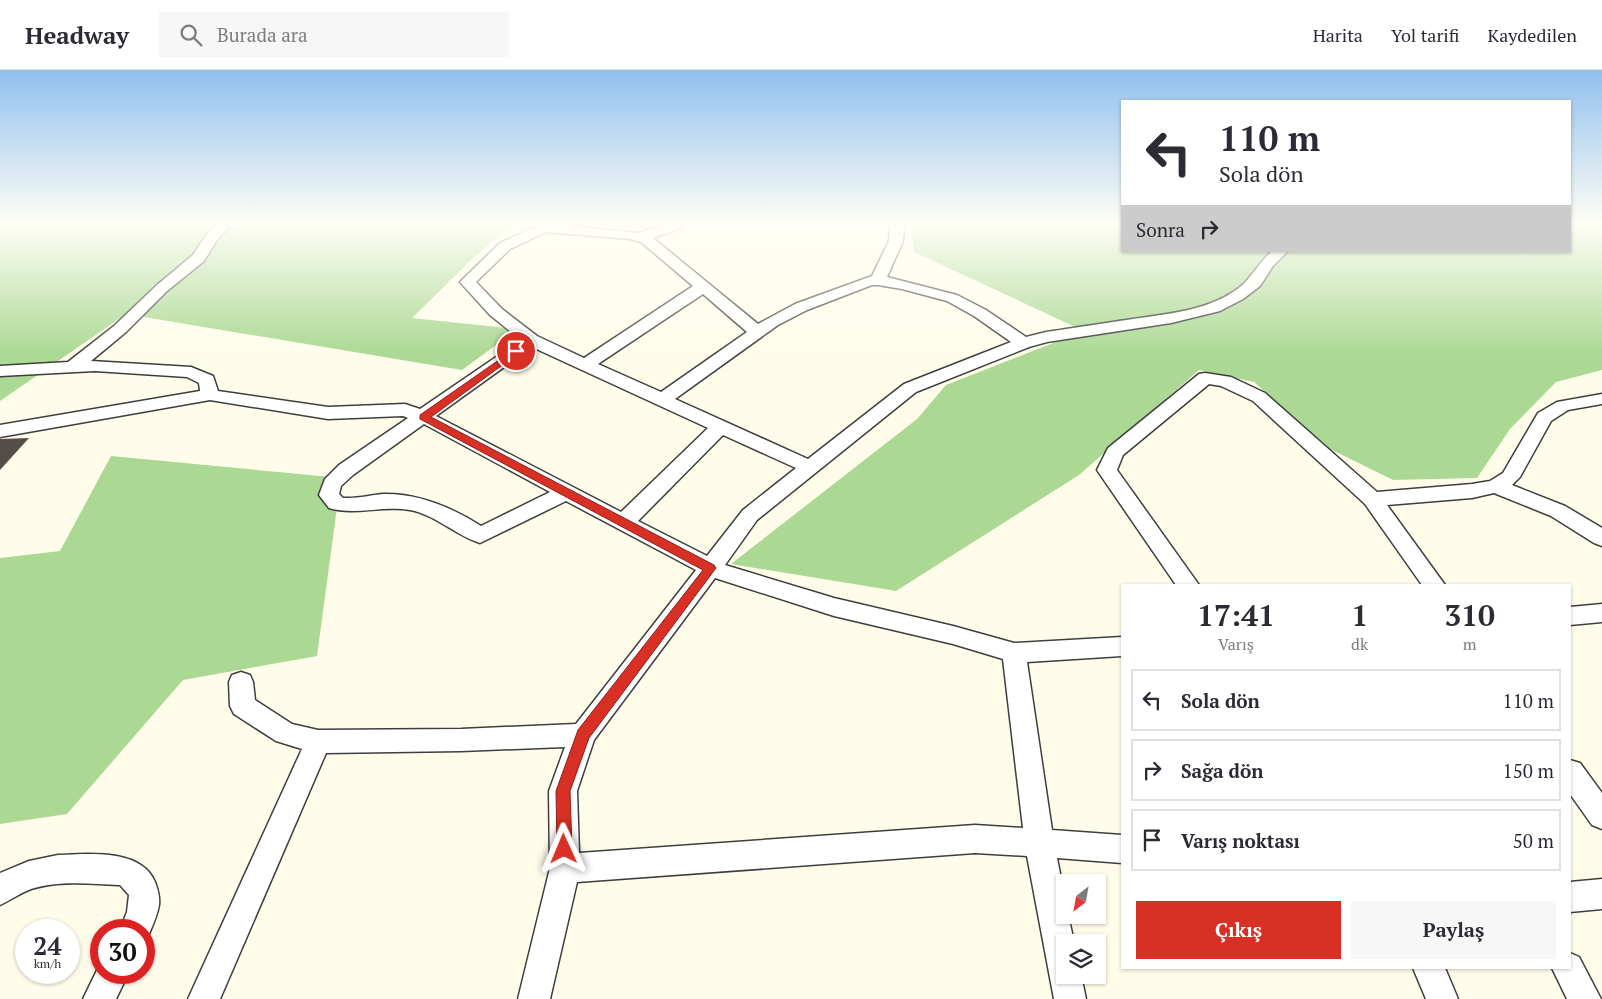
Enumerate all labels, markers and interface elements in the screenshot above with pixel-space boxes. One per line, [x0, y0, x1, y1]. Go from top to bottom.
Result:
search box [159, 12, 509, 57]
text: Headway [25, 19, 129, 51]
icon: search [177, 21, 205, 49]
text: Burada ara [217, 22, 308, 47]
text: Harita [1313, 23, 1363, 47]
text: Yol tarifi [1391, 23, 1460, 47]
text: Kaydedilen [1488, 23, 1577, 47]
text: 110 m [1219, 115, 1320, 161]
icon: left [1136, 120, 1201, 185]
text: Sola dön [1219, 159, 1303, 188]
icon: right [1195, 215, 1223, 243]
text: Sonra [1136, 217, 1185, 242]
pin [495, 330, 537, 372]
icon: arrive [502, 337, 530, 365]
text: 17:41 [1197, 595, 1275, 635]
text: 1 [1351, 595, 1368, 635]
text: 310 [1444, 595, 1495, 635]
text: Varış [1218, 633, 1254, 655]
text: dk [1351, 633, 1368, 655]
text: m [1463, 633, 1476, 655]
icon: left [1138, 686, 1166, 714]
text: Sola dön [1181, 688, 1260, 713]
text: 110 m [1503, 688, 1554, 713]
icon: right [1138, 756, 1166, 784]
text: Sağa dön [1181, 758, 1264, 783]
text: 150 m [1503, 758, 1554, 783]
position arrow [537, 822, 589, 874]
icon: arrive [1138, 826, 1166, 854]
text: Varış noktası [1181, 828, 1300, 853]
text: 50 m [1513, 828, 1554, 853]
north arrow [1056, 874, 1106, 924]
map controls [1056, 874, 1106, 984]
button: Çıkış [1136, 901, 1341, 959]
button: Paylaş [1351, 901, 1556, 959]
speed limit sign: 30 [90, 919, 155, 984]
text: 24 [33, 929, 62, 962]
button: layers [1056, 934, 1106, 984]
text: km/h [34, 956, 61, 971]

